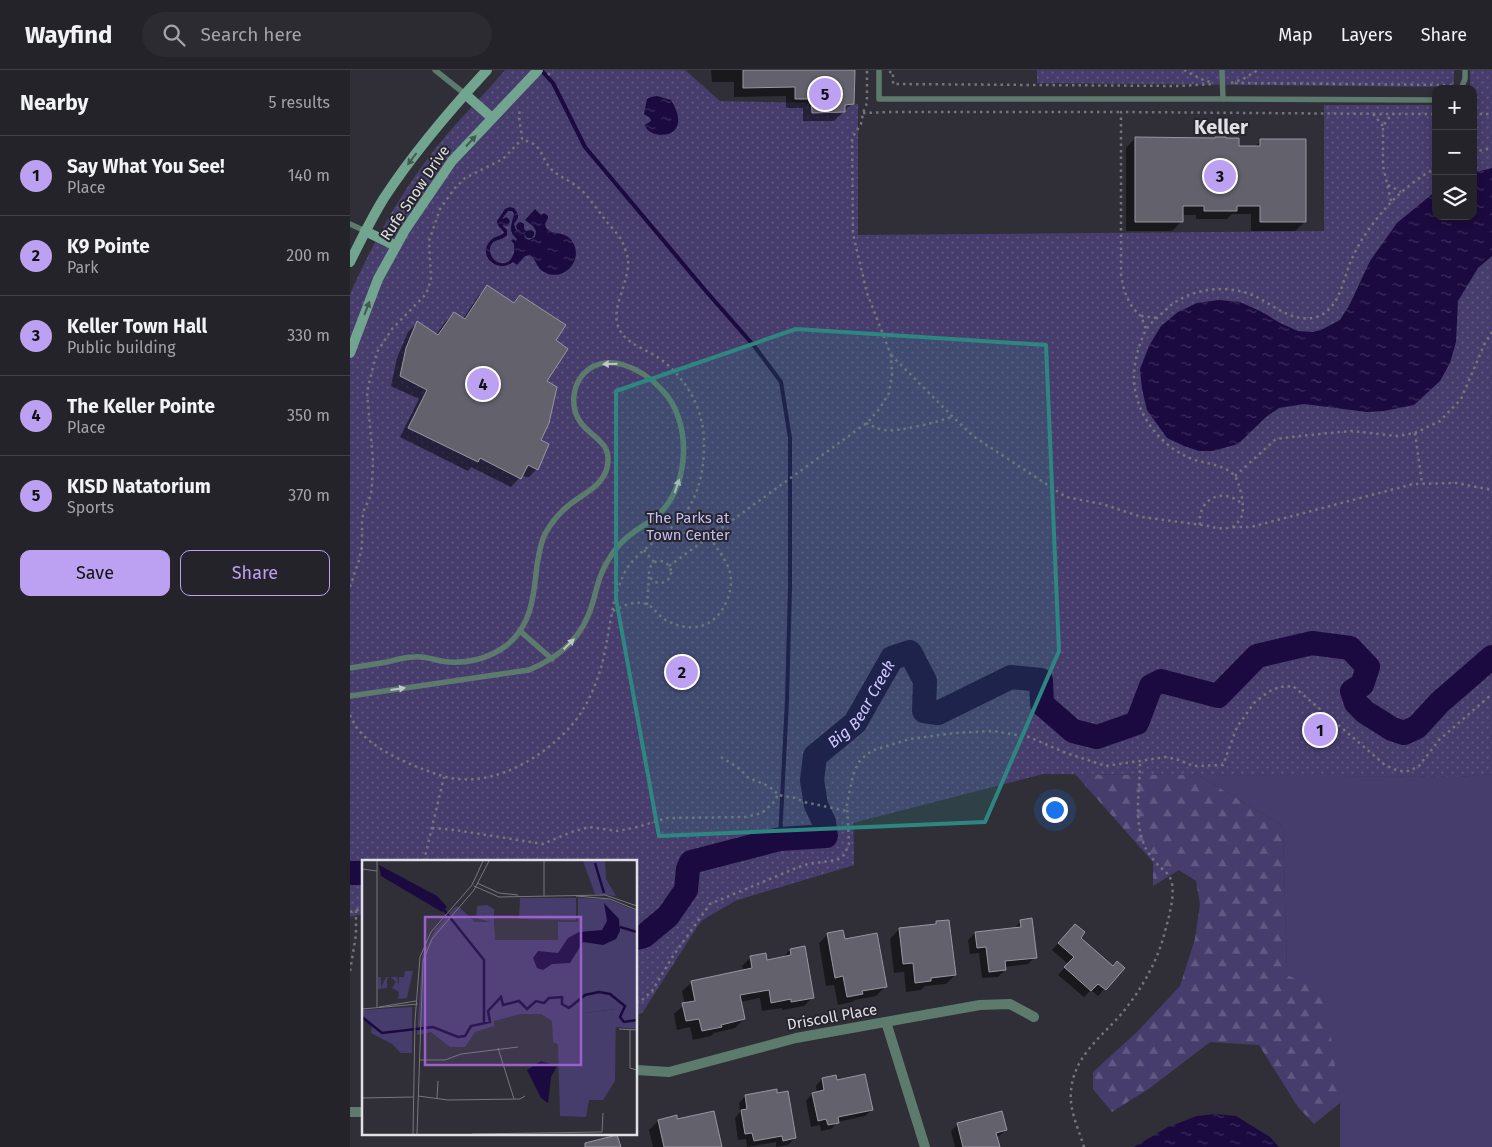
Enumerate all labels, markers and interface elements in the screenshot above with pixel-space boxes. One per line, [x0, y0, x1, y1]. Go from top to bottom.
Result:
search box [142, 12, 492, 57]
text: Wayfind [25, 21, 112, 49]
icon: search [160, 21, 188, 49]
text: Search here [200, 23, 302, 46]
text: Map [1278, 24, 1313, 46]
text: Layers [1341, 24, 1393, 46]
text: Share [1421, 24, 1467, 46]
pin: 5 [809, 75, 841, 113]
map controls [1432, 85, 1477, 220]
button: + [1432, 85, 1477, 130]
text: Nearby [20, 90, 88, 116]
text: 5 results [269, 93, 330, 112]
district label: Keller [1194, 115, 1249, 139]
button: − [1432, 130, 1477, 175]
one-way arrow [465, 135, 477, 147]
street label: Rufe Snow Drive [377, 142, 453, 244]
one-way arrow [407, 152, 417, 166]
text: Say What You See! [67, 155, 225, 178]
pin: 3 [1204, 157, 1236, 195]
text: 1 [32, 166, 40, 185]
text: 140 m [288, 166, 330, 185]
button: layers [1432, 175, 1477, 220]
text: Place [67, 178, 106, 197]
text: K9 Pointe [67, 235, 150, 258]
text: 2 [32, 246, 40, 265]
text: 200 m [286, 246, 330, 265]
text: Park [67, 258, 99, 277]
one-way arrow [364, 300, 371, 315]
text: Keller Town Hall [67, 315, 207, 338]
text: 3 [32, 326, 40, 345]
text: 330 m [287, 326, 330, 345]
text: Public building [67, 338, 175, 357]
one-way arrow [602, 360, 618, 368]
pin: 4 [467, 365, 499, 403]
text: The Keller Pointe [67, 395, 215, 418]
text: 4 [31, 406, 41, 425]
text: 350 m [287, 406, 330, 425]
text: Place [67, 418, 106, 437]
text: KISD Natatorium [67, 475, 211, 498]
one-way arrow [673, 478, 681, 493]
text: 5 [32, 486, 40, 505]
text: 370 m [288, 486, 330, 505]
text: Sports [67, 498, 114, 517]
park label: The Parks at Town Center [646, 509, 730, 544]
button: Save [20, 550, 170, 596]
button: Share [180, 550, 330, 596]
one-way arrow [563, 639, 575, 651]
pin: 2 [666, 653, 698, 691]
water label: Big Bear Creek [824, 657, 899, 752]
one-way arrow [391, 685, 407, 693]
pin: 1 [1304, 711, 1336, 749]
your location [1042, 797, 1068, 823]
inset map [362, 860, 638, 1134]
street label: Driscoll Place [786, 1000, 878, 1034]

